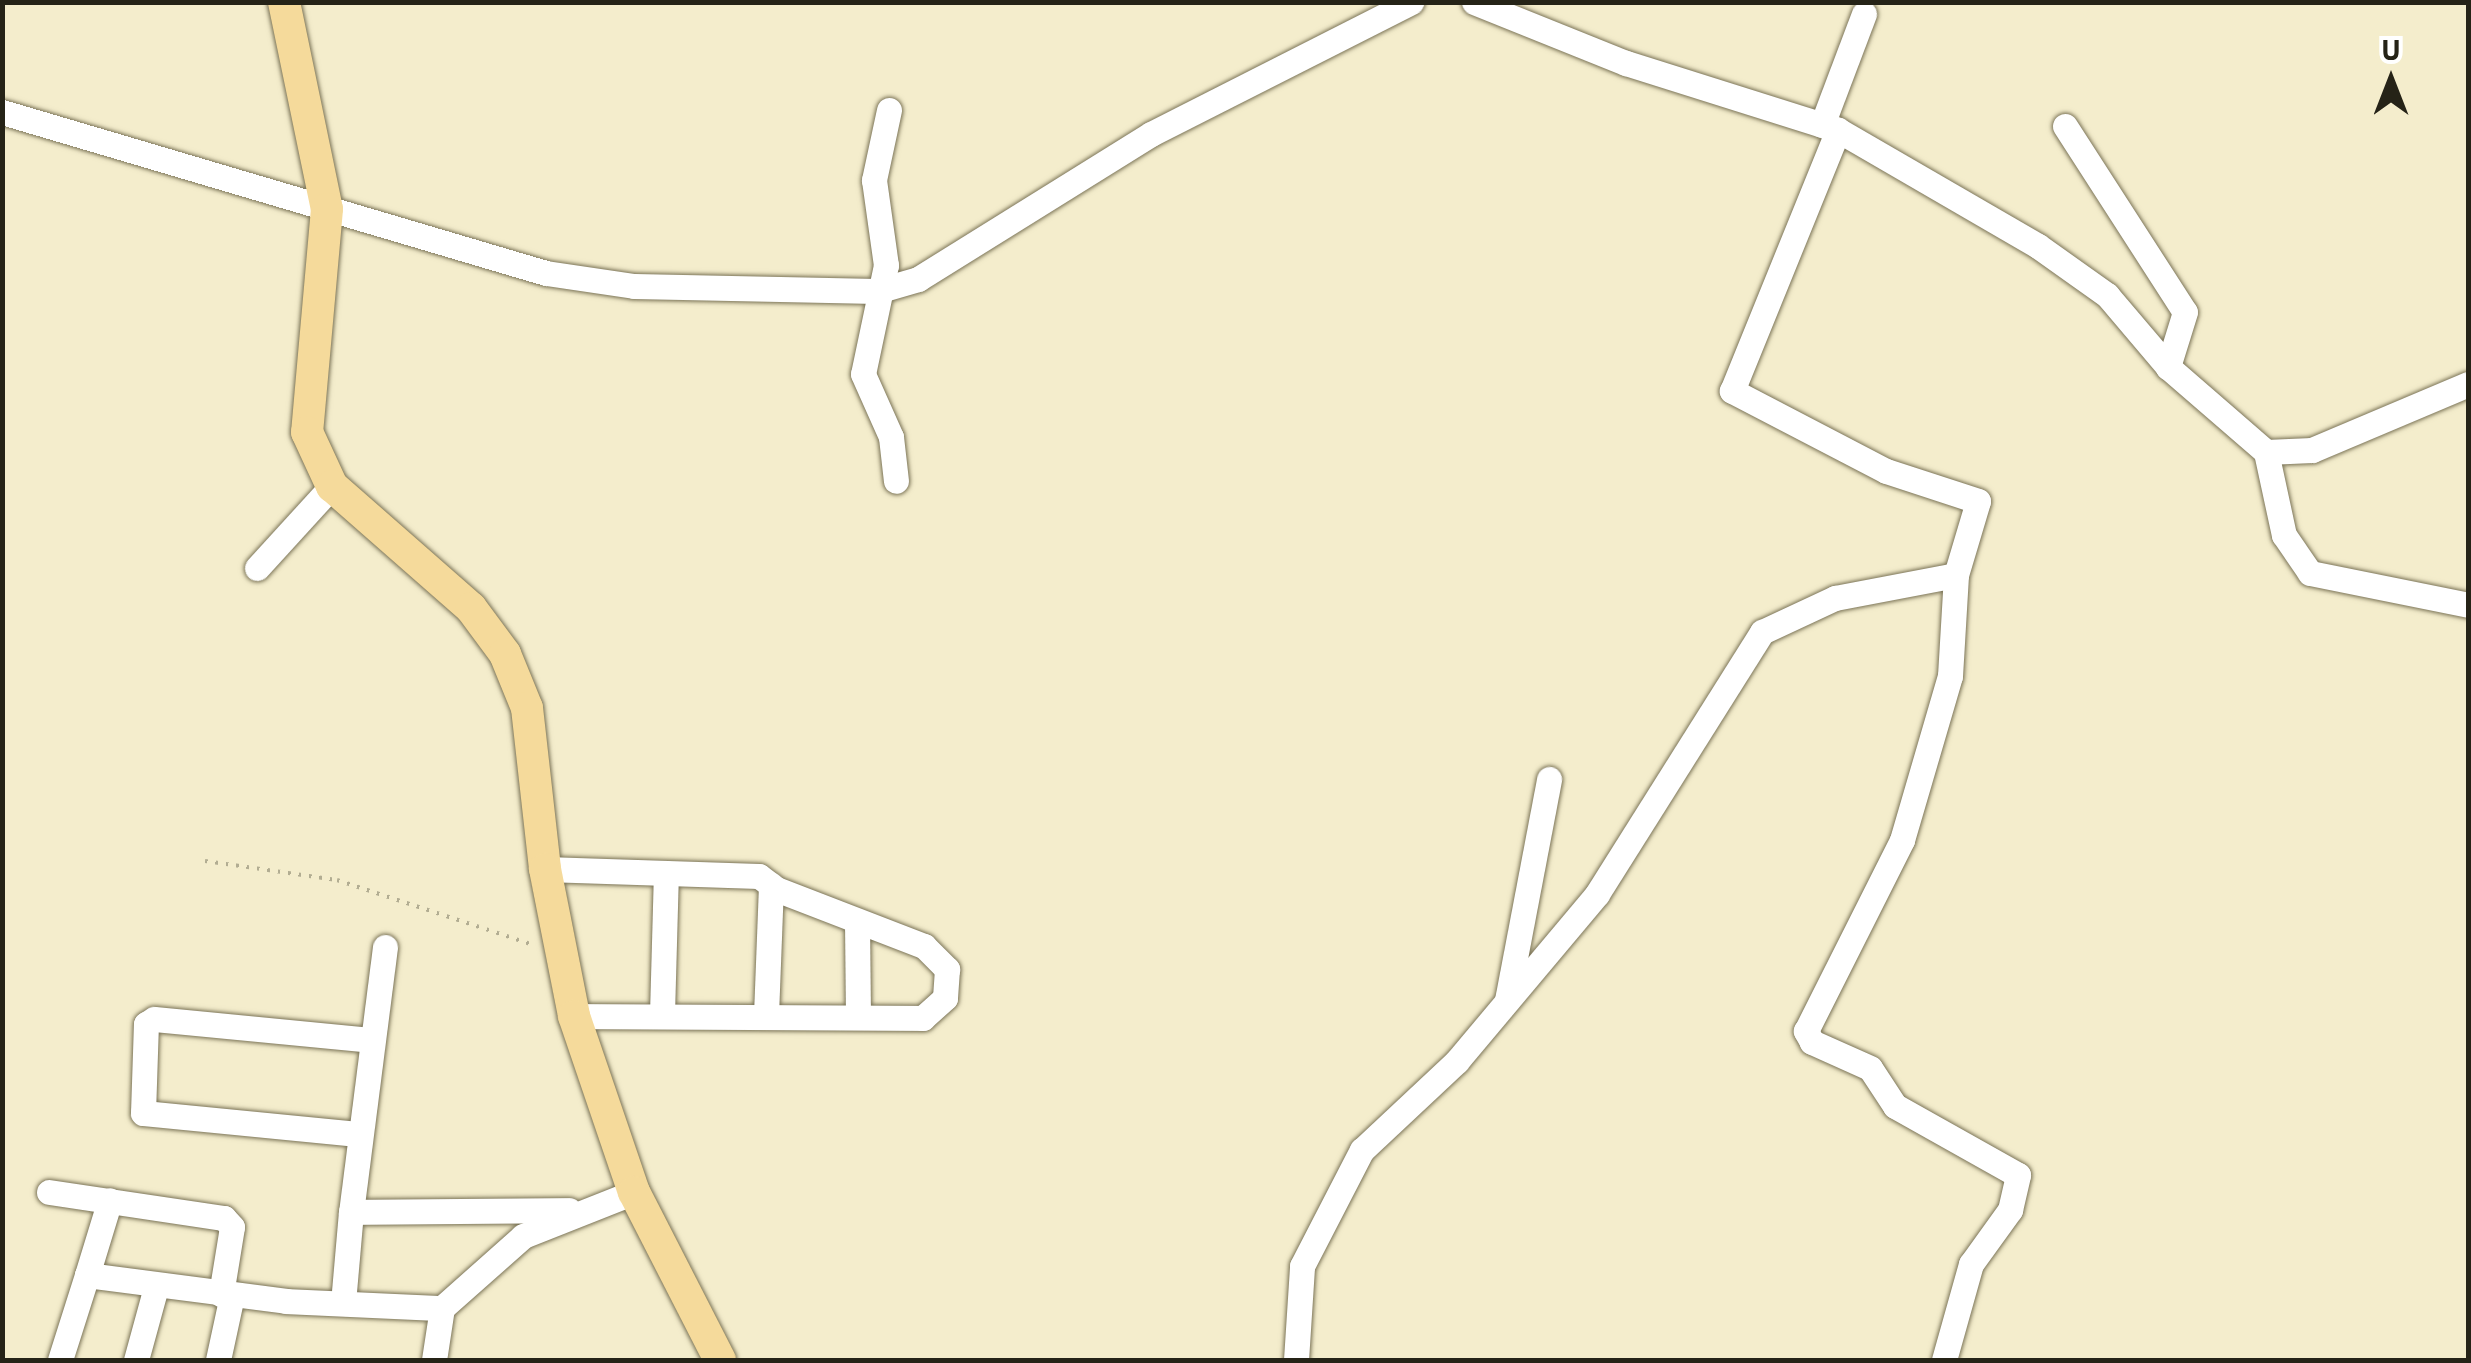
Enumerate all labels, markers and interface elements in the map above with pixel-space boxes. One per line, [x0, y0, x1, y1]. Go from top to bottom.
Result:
north arrow [2341, 30, 2441, 130]
text: U [2381, 31, 2401, 68]

